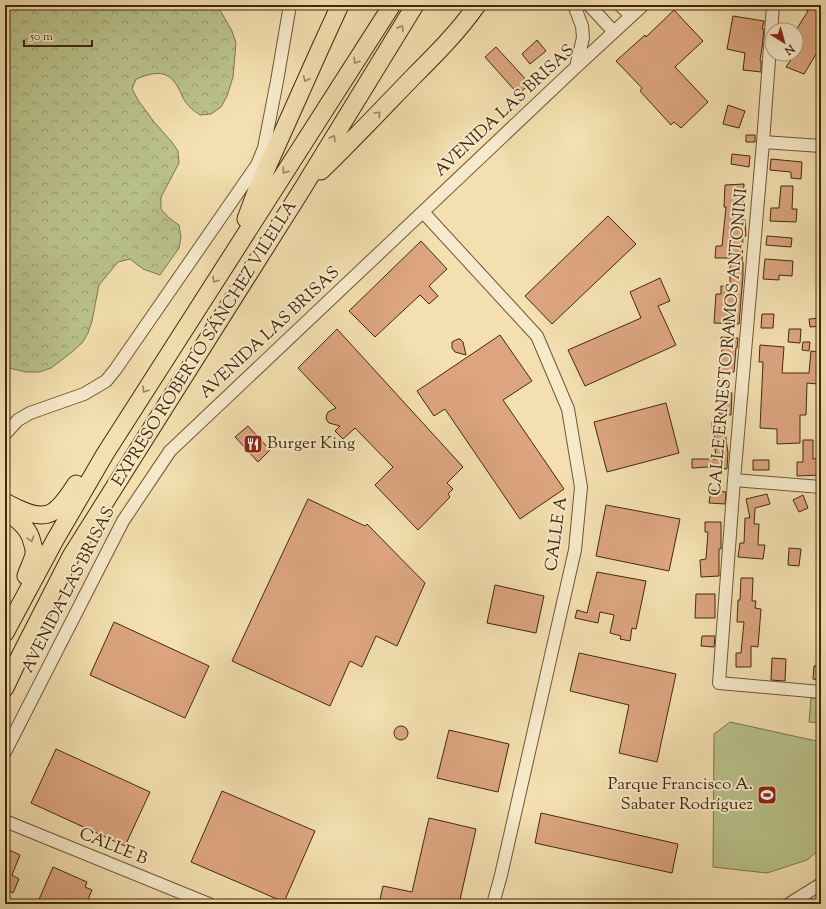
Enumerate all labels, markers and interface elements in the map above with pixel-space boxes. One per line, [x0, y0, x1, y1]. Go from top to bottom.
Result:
scale bar [24, 22, 92, 48]
north arrow [764, 22, 804, 62]
one-way arrow [396, 25, 404, 32]
text: 50 m [29, 28, 53, 46]
street label: AVENIDA LAS BRISAS [430, 39, 580, 183]
text: N [781, 40, 799, 58]
one-way arrow [353, 57, 360, 64]
one-way arrow [303, 75, 311, 82]
one-way arrow [373, 111, 381, 119]
one-way arrow [329, 136, 336, 143]
one-way arrow [283, 167, 290, 174]
street label: CALLE ERNESTO RAMOS ANTONINI [704, 187, 754, 497]
street label: EXPRESO ROBERTO SÁNCHEZ VILELLA [107, 196, 304, 492]
street label: AVENIDA LAS BRISAS [195, 261, 345, 405]
one-way arrow [213, 276, 220, 283]
one-way arrow [143, 386, 150, 393]
place label: Burger King [267, 432, 355, 456]
restaurant icon: Burger King [242, 433, 264, 455]
street label: CALLE A [540, 495, 574, 573]
street label: AVENIDA LAS BRISAS [17, 503, 121, 677]
one-way arrow [26, 536, 35, 543]
place label: Parque Francisco A. Sabater Rodríguez [608, 773, 753, 817]
sports icon: Parque Francisco A. Sabater Rodríguez [756, 784, 778, 806]
street label: CALLE B [75, 822, 151, 872]

